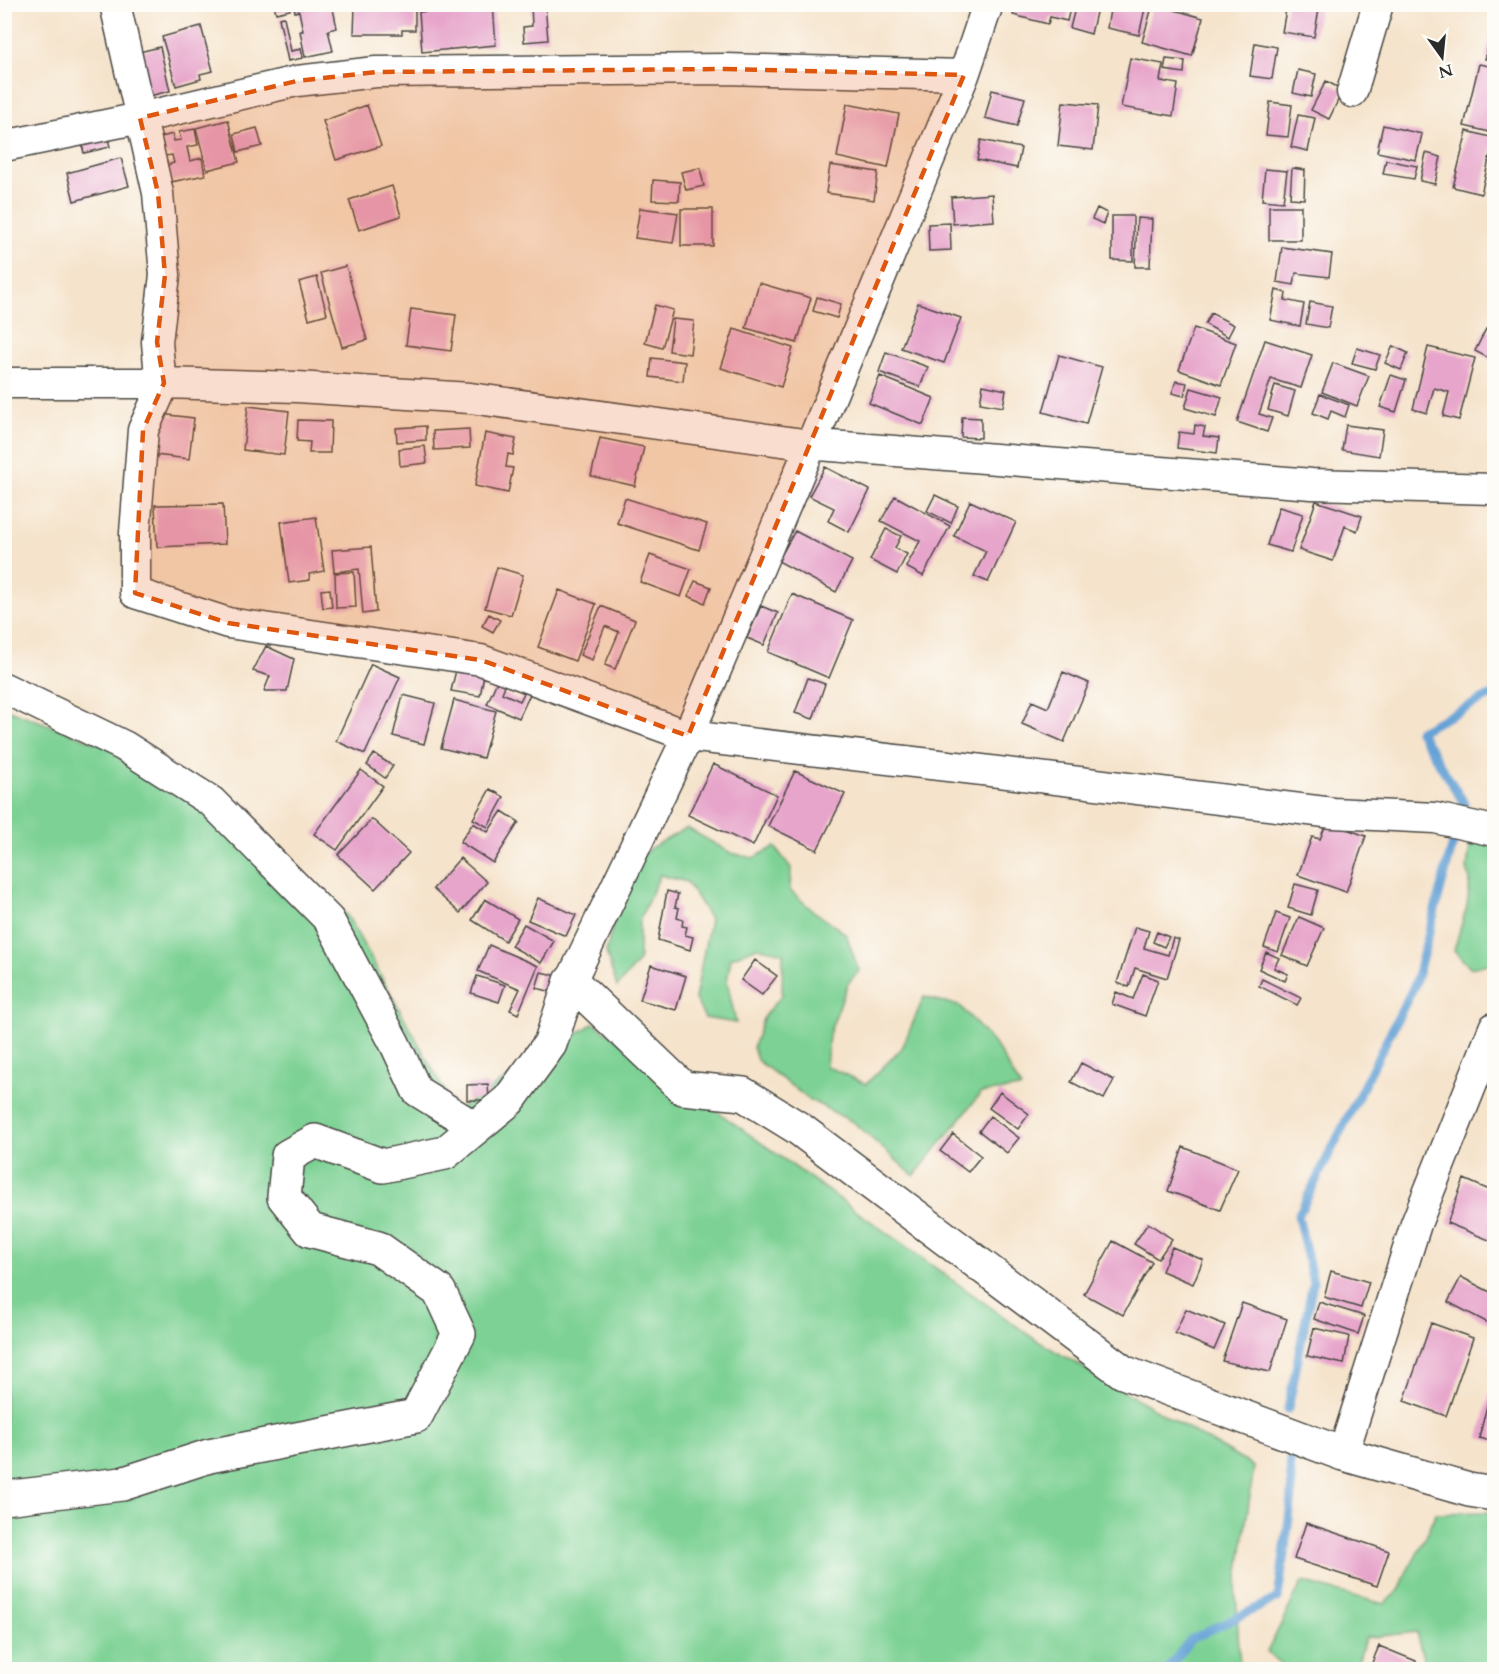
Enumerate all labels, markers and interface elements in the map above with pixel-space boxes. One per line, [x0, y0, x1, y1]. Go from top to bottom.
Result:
north arrow [1412, 27, 1472, 87]
text: N [1436, 58, 1455, 83]

